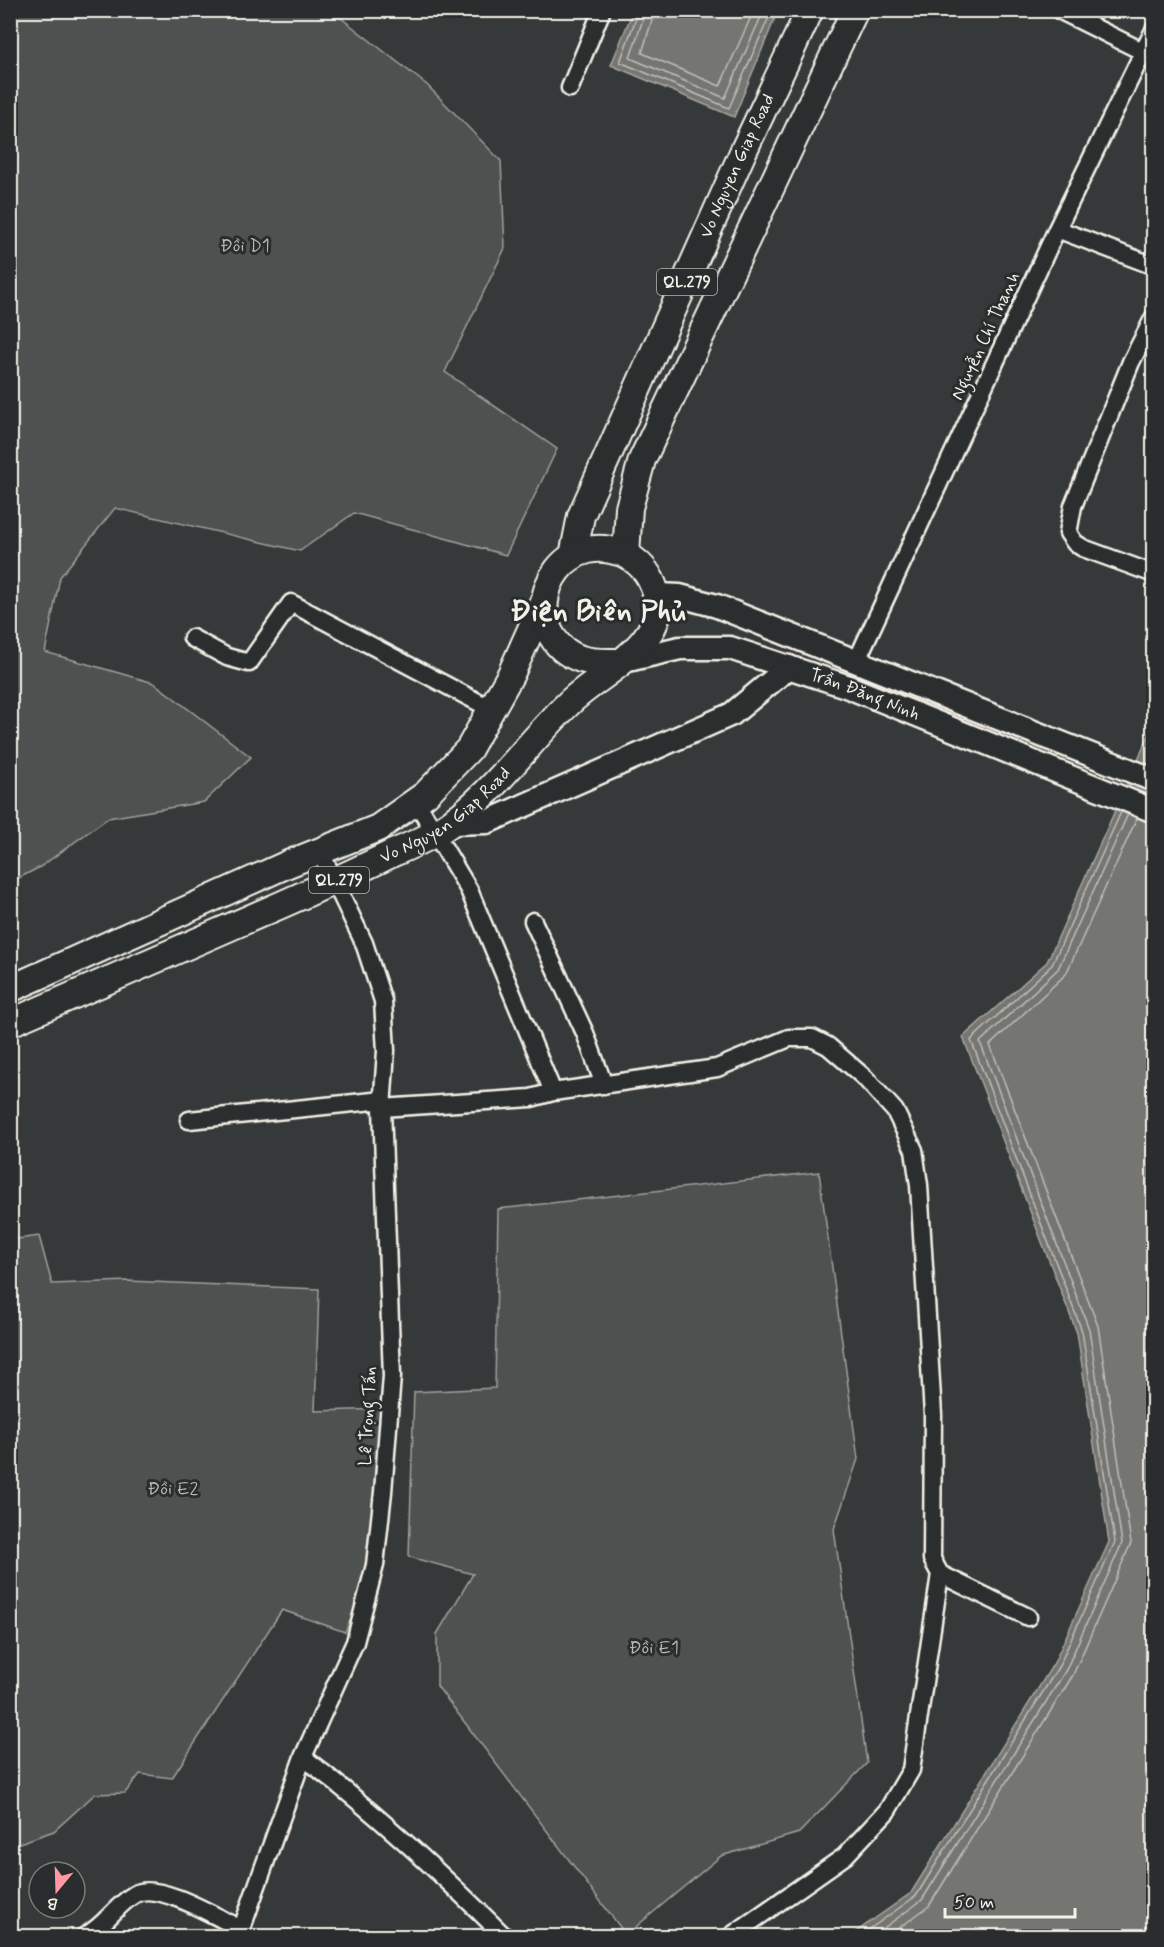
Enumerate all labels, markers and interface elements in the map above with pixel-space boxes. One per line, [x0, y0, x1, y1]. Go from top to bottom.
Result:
street label: Vo Nguyen Giap Road [694, 90, 781, 242]
park label: Đồi D1 [220, 234, 270, 258]
street label: Nguyễn Chí Thanh [946, 268, 1028, 405]
road number: QL.279 [657, 269, 717, 295]
district label: Điện Biên Phủ [510, 592, 686, 631]
street label: Trần Đăng Ninh [806, 663, 923, 727]
street label: Vo Nguyen Giap Road [376, 762, 516, 870]
road number: QL.279 [309, 867, 369, 893]
street label: Lê Trọng Tấn [353, 1366, 385, 1466]
park label: Đồi E2 [148, 1477, 199, 1501]
park label: Đồi E1 [629, 1636, 679, 1660]
north arrow [27, 1860, 87, 1920]
scale bar [945, 1881, 1076, 1919]
text: B [44, 1891, 61, 1914]
text: 50 m [954, 1891, 994, 1915]

